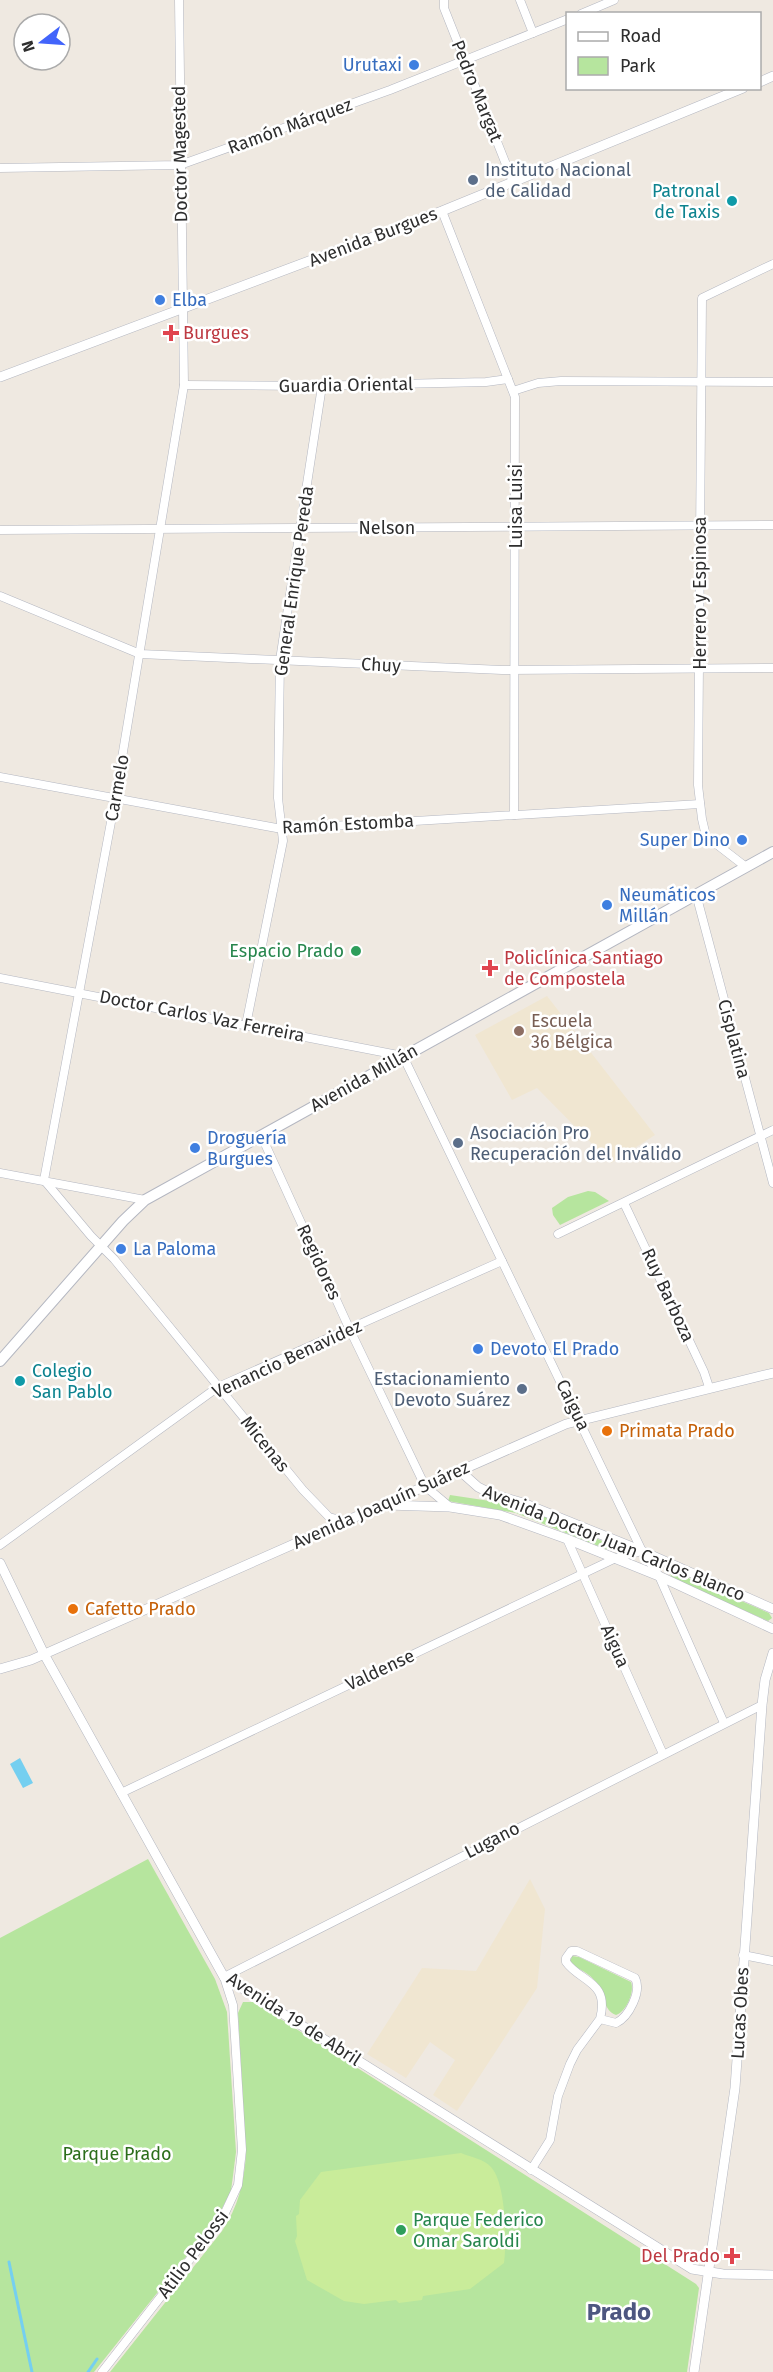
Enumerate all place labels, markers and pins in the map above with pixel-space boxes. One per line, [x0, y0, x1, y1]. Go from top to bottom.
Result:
place label: Urutaxi [343, 54, 402, 76]
marker: Urutaxi [407, 58, 421, 72]
place label: Instituto Nacional de Calidad [485, 159, 631, 202]
marker: Instituto Nacional de Calidad [466, 173, 480, 187]
place label: Patronal de Taxis [652, 180, 720, 223]
marker: Patronal de Taxis [725, 194, 739, 208]
place label: Elba [172, 289, 207, 311]
marker: Elba [153, 293, 167, 307]
place label: Burgues [183, 322, 249, 344]
marker: Burgues [164, 326, 178, 340]
place label: Super Dino [640, 829, 730, 851]
marker: Super Dino [735, 833, 749, 847]
place label: Neumáticos Millán [619, 884, 716, 927]
marker: Neumáticos Millán [600, 898, 614, 912]
place label: Espacio Prado [229, 940, 344, 962]
marker: Espacio Prado [349, 944, 363, 958]
place label: Policlínica Santiago de Compostela [504, 947, 663, 990]
marker: Policlínica Santiago de Compostela [481, 959, 499, 977]
place label: Escuela 36 Bélgica [531, 1010, 613, 1053]
marker: Escuela 36 Bélgica [512, 1024, 526, 1038]
place label: Asociación Pro Recuperación del Inválido [470, 1122, 682, 1165]
place label: Droguería Burgues [207, 1127, 287, 1170]
marker: Asociación Pro Recuperación del Inválido [451, 1136, 465, 1150]
marker: Droguería Burgues [188, 1141, 202, 1155]
place label: La Paloma [133, 1238, 216, 1260]
marker: La Paloma [114, 1242, 128, 1256]
place label: Devoto El Prado [490, 1338, 619, 1360]
marker: Devoto El Prado [471, 1342, 485, 1356]
place label: Colegio San Pablo [32, 1360, 113, 1403]
place label: Estacionamiento Devoto Suárez [374, 1368, 510, 1411]
marker: Colegio San Pablo [13, 1374, 27, 1388]
marker: Estacionamiento Devoto Suárez [515, 1382, 529, 1396]
place label: Primata Prado [619, 1420, 735, 1442]
marker: Primata Prado [600, 1424, 614, 1438]
place label: Cafetto Prado [85, 1598, 196, 1620]
marker: Cafetto Prado [66, 1602, 80, 1616]
place label: Parque Federico Omar Saroldi [413, 2209, 544, 2252]
marker: Parque Federico Omar Saroldi [394, 2223, 408, 2237]
place label: Del Prado [641, 2245, 720, 2267]
marker: Del Prado [725, 2249, 739, 2263]

